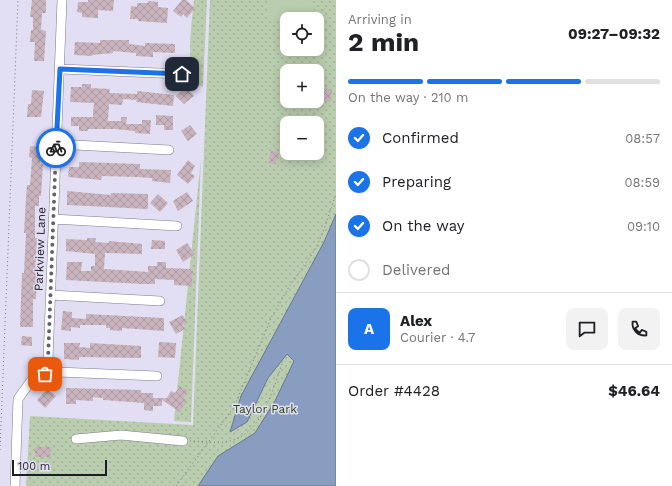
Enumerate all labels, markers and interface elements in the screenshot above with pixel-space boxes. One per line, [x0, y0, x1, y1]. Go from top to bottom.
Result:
map controls [280, 12, 324, 160]
button: locate [280, 12, 324, 56]
text: Arriving in [348, 12, 412, 27]
text: 09:27–09:32 [568, 25, 660, 43]
text: 2 min [348, 27, 419, 57]
pin [165, 57, 199, 91]
icon: home [171, 63, 193, 85]
button: + [280, 64, 324, 108]
text: On the way · 210 m [348, 90, 468, 105]
button: − [280, 116, 324, 160]
icon: check [348, 127, 370, 149]
courier [36, 128, 76, 168]
text: Confirmed [382, 129, 459, 147]
text: 08:57 [625, 131, 660, 146]
icon: bike [45, 137, 67, 159]
icon: check [348, 171, 370, 193]
text: Preparing [382, 173, 451, 191]
text: 08:59 [624, 175, 660, 190]
street label: Parkview Lane [32, 207, 48, 291]
icon: check [348, 215, 370, 237]
text: On the way [382, 217, 464, 235]
text: 09:10 [627, 219, 660, 234]
text: Delivered [382, 261, 450, 279]
button: chat [566, 308, 608, 350]
button: phone [618, 308, 660, 350]
text: Alex [400, 312, 432, 330]
text: A [364, 320, 374, 338]
text: Courier · 4.7 [400, 330, 475, 345]
pin [28, 357, 62, 391]
icon: bag [34, 363, 56, 385]
text: Order #4428 [348, 382, 440, 400]
text: $46.64 [608, 382, 660, 400]
park label: Taylor Park [233, 402, 297, 416]
scale bar [12, 458, 107, 477]
text: 100 m [18, 460, 50, 473]

